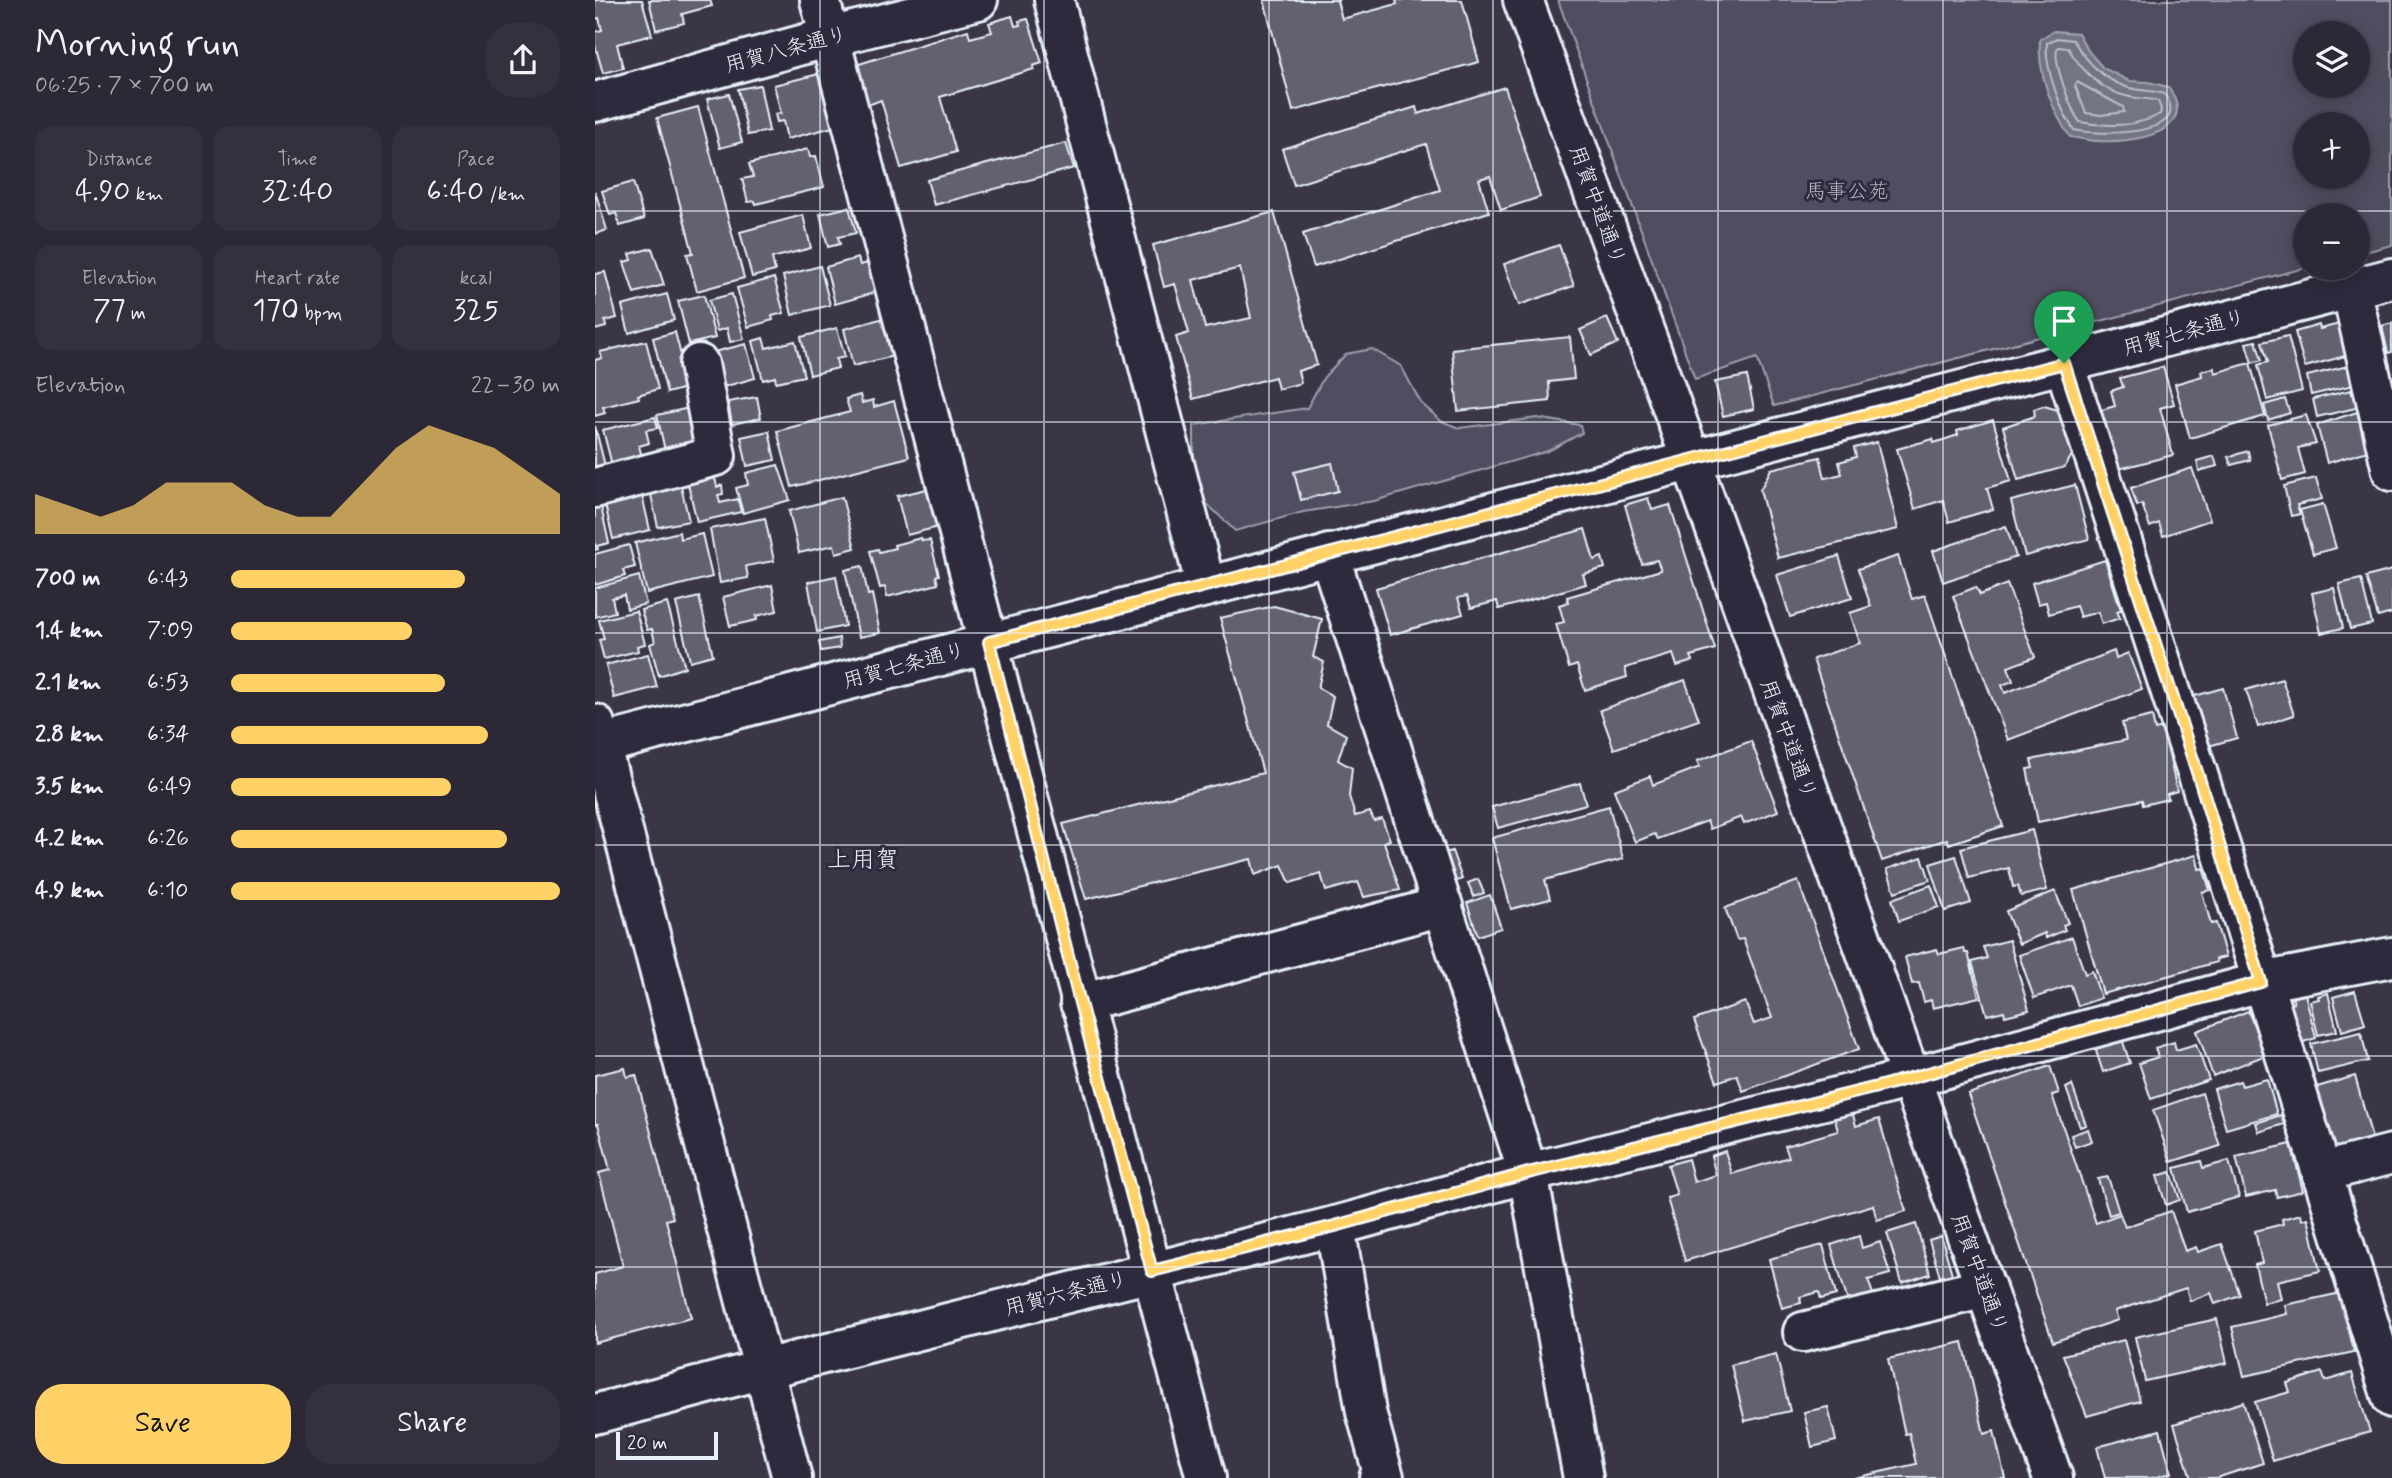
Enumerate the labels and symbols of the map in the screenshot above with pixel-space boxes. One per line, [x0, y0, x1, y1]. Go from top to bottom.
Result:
street label: 用賀八条通り [722, 20, 851, 80]
street label: 用賀中道通り [1562, 141, 1632, 269]
park label: 馬事公苑 [1805, 178, 1889, 206]
pin [2034, 291, 2094, 363]
street label: 用賀七条通り [2120, 303, 2249, 363]
street label: 用賀七条通り [840, 636, 969, 696]
street label: 用賀中道通り [1753, 675, 1823, 803]
district label: 上用賀 [827, 845, 899, 876]
street label: 用賀中道通り [1944, 1209, 2014, 1337]
street label: 用賀六条通り [1002, 1265, 1131, 1323]
scale bar [616, 1429, 717, 1461]

